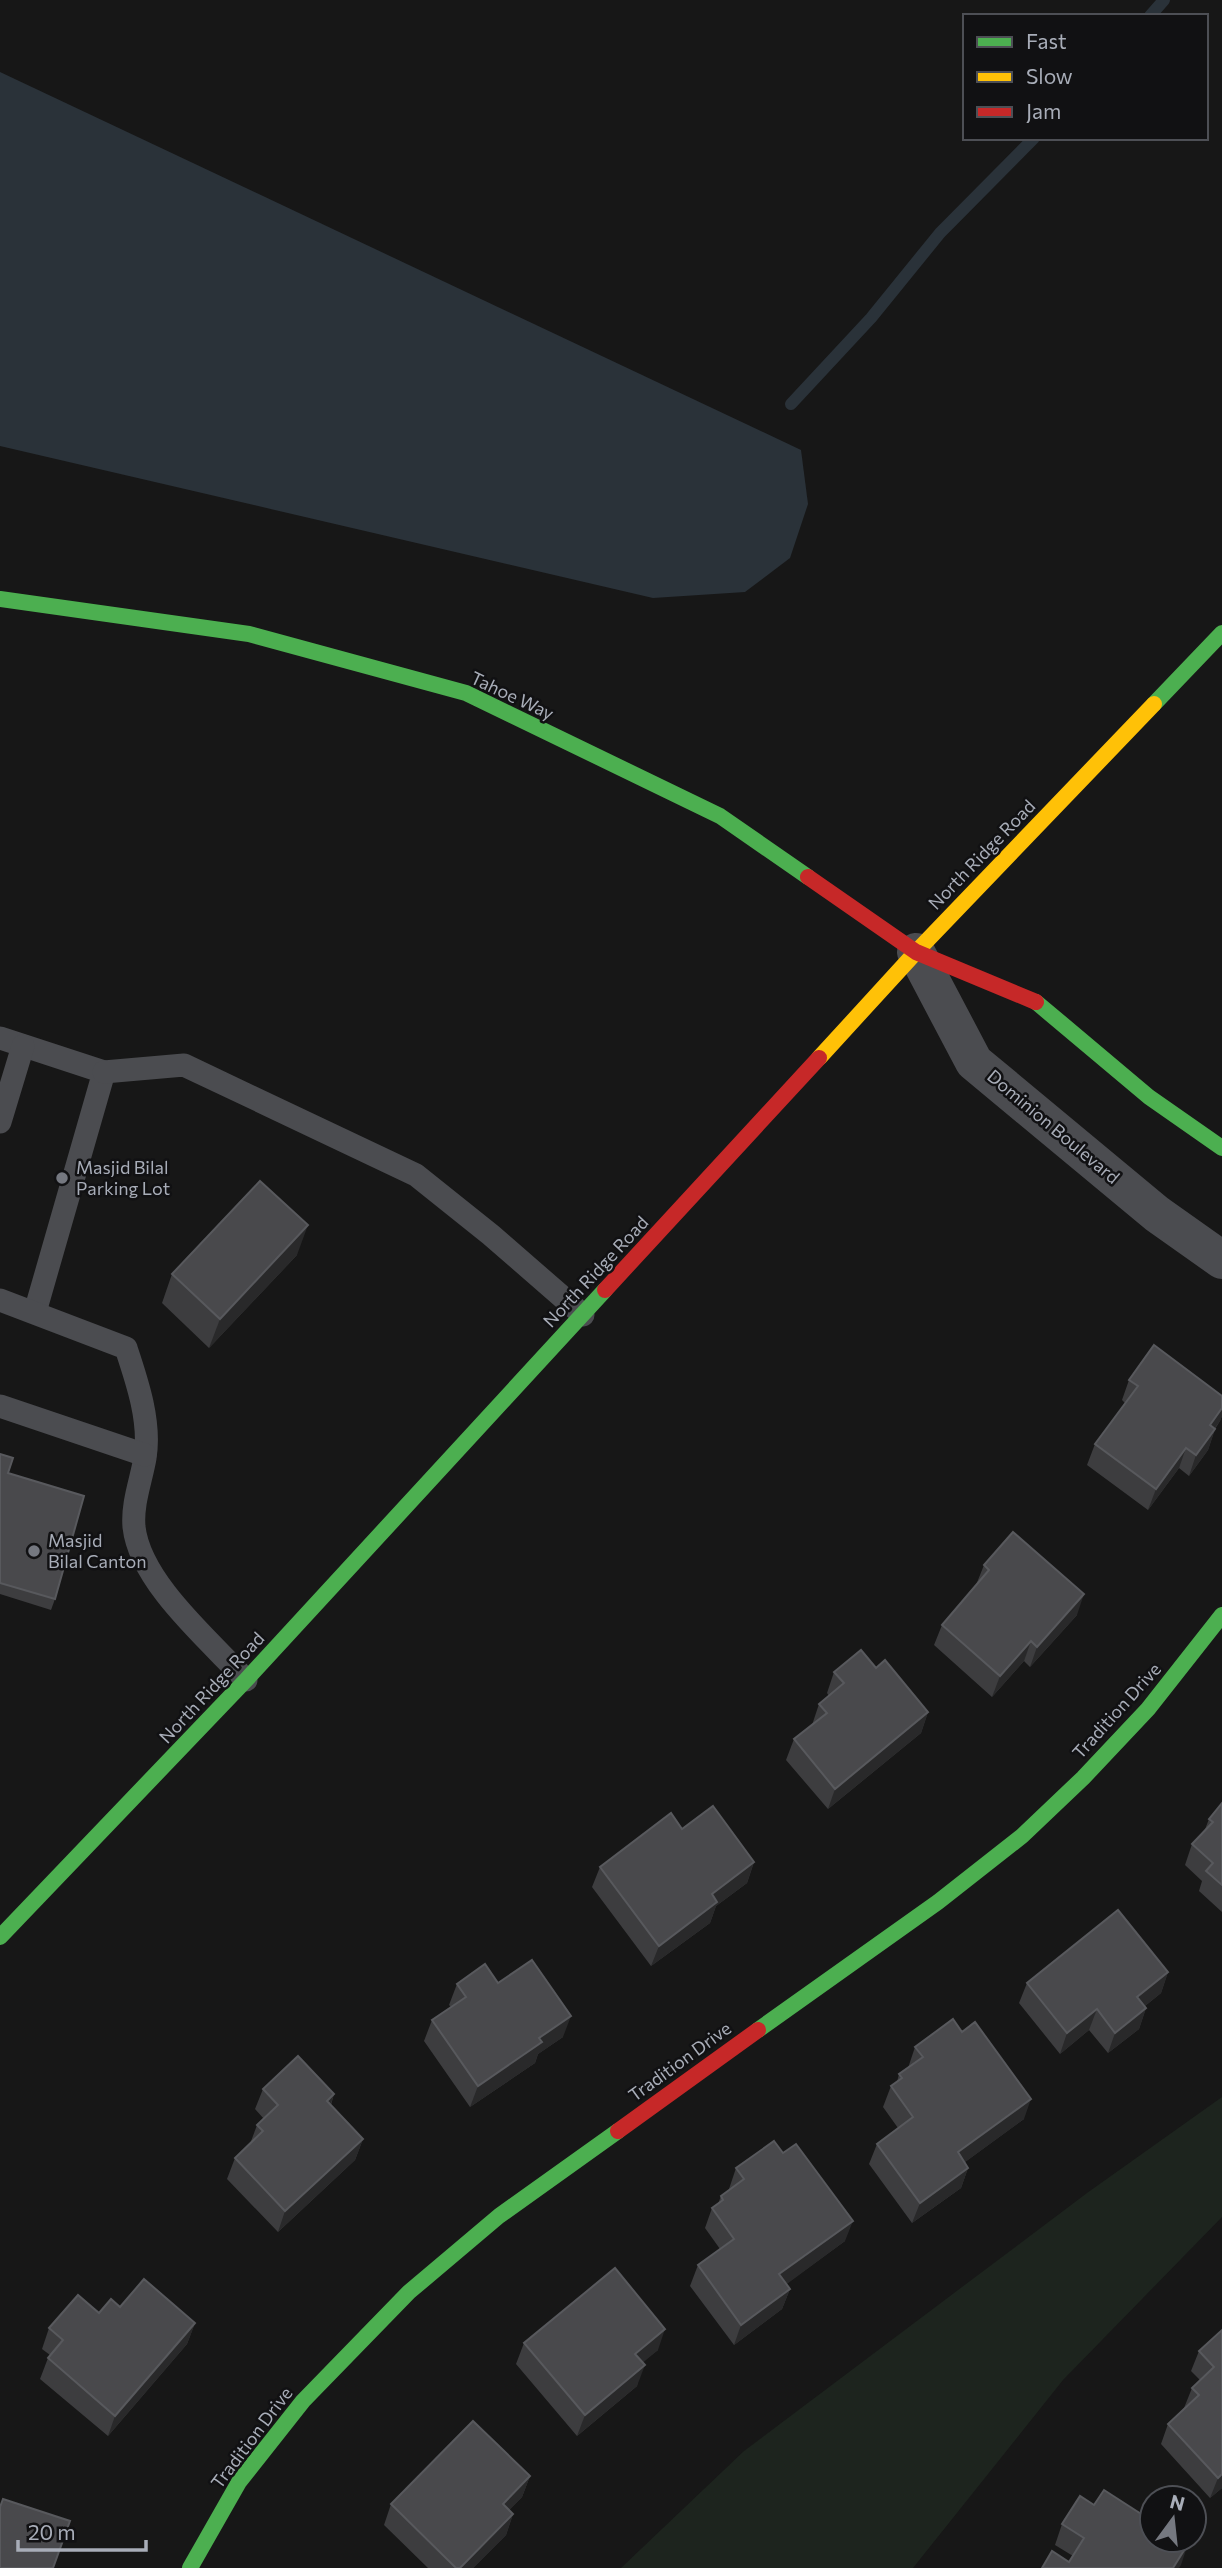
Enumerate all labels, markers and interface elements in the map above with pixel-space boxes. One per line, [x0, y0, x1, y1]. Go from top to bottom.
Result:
legend [963, 14, 1208, 140]
text: Fast [1026, 28, 1067, 53]
text: Slow [1026, 63, 1073, 88]
text: Jam [1026, 98, 1061, 123]
street label: Tahoe Way [467, 666, 558, 724]
street label: North Ridge Road [923, 795, 1039, 914]
street label: Dominion Boulevard [983, 1065, 1124, 1188]
place label: Masjid Bilal Parking Lot [76, 1156, 170, 1199]
marker: Masjid Bilal Parking Lot [54, 1170, 70, 1186]
street label: North Ridge Road [538, 1211, 653, 1332]
place label: Masjid Bilal Canton [48, 1529, 147, 1572]
marker: Masjid Bilal Canton [26, 1543, 42, 1559]
street label: North Ridge Road [154, 1627, 269, 1748]
street label: Tradition Drive [1067, 1658, 1165, 1763]
street label: Tradition Drive [624, 2017, 735, 2106]
street label: Tradition Drive [206, 2382, 297, 2493]
north arrow [1138, 2484, 1208, 2554]
text: N [1168, 2489, 1187, 2515]
scale bar [18, 2508, 145, 2552]
text: 20 m [28, 2519, 76, 2544]

